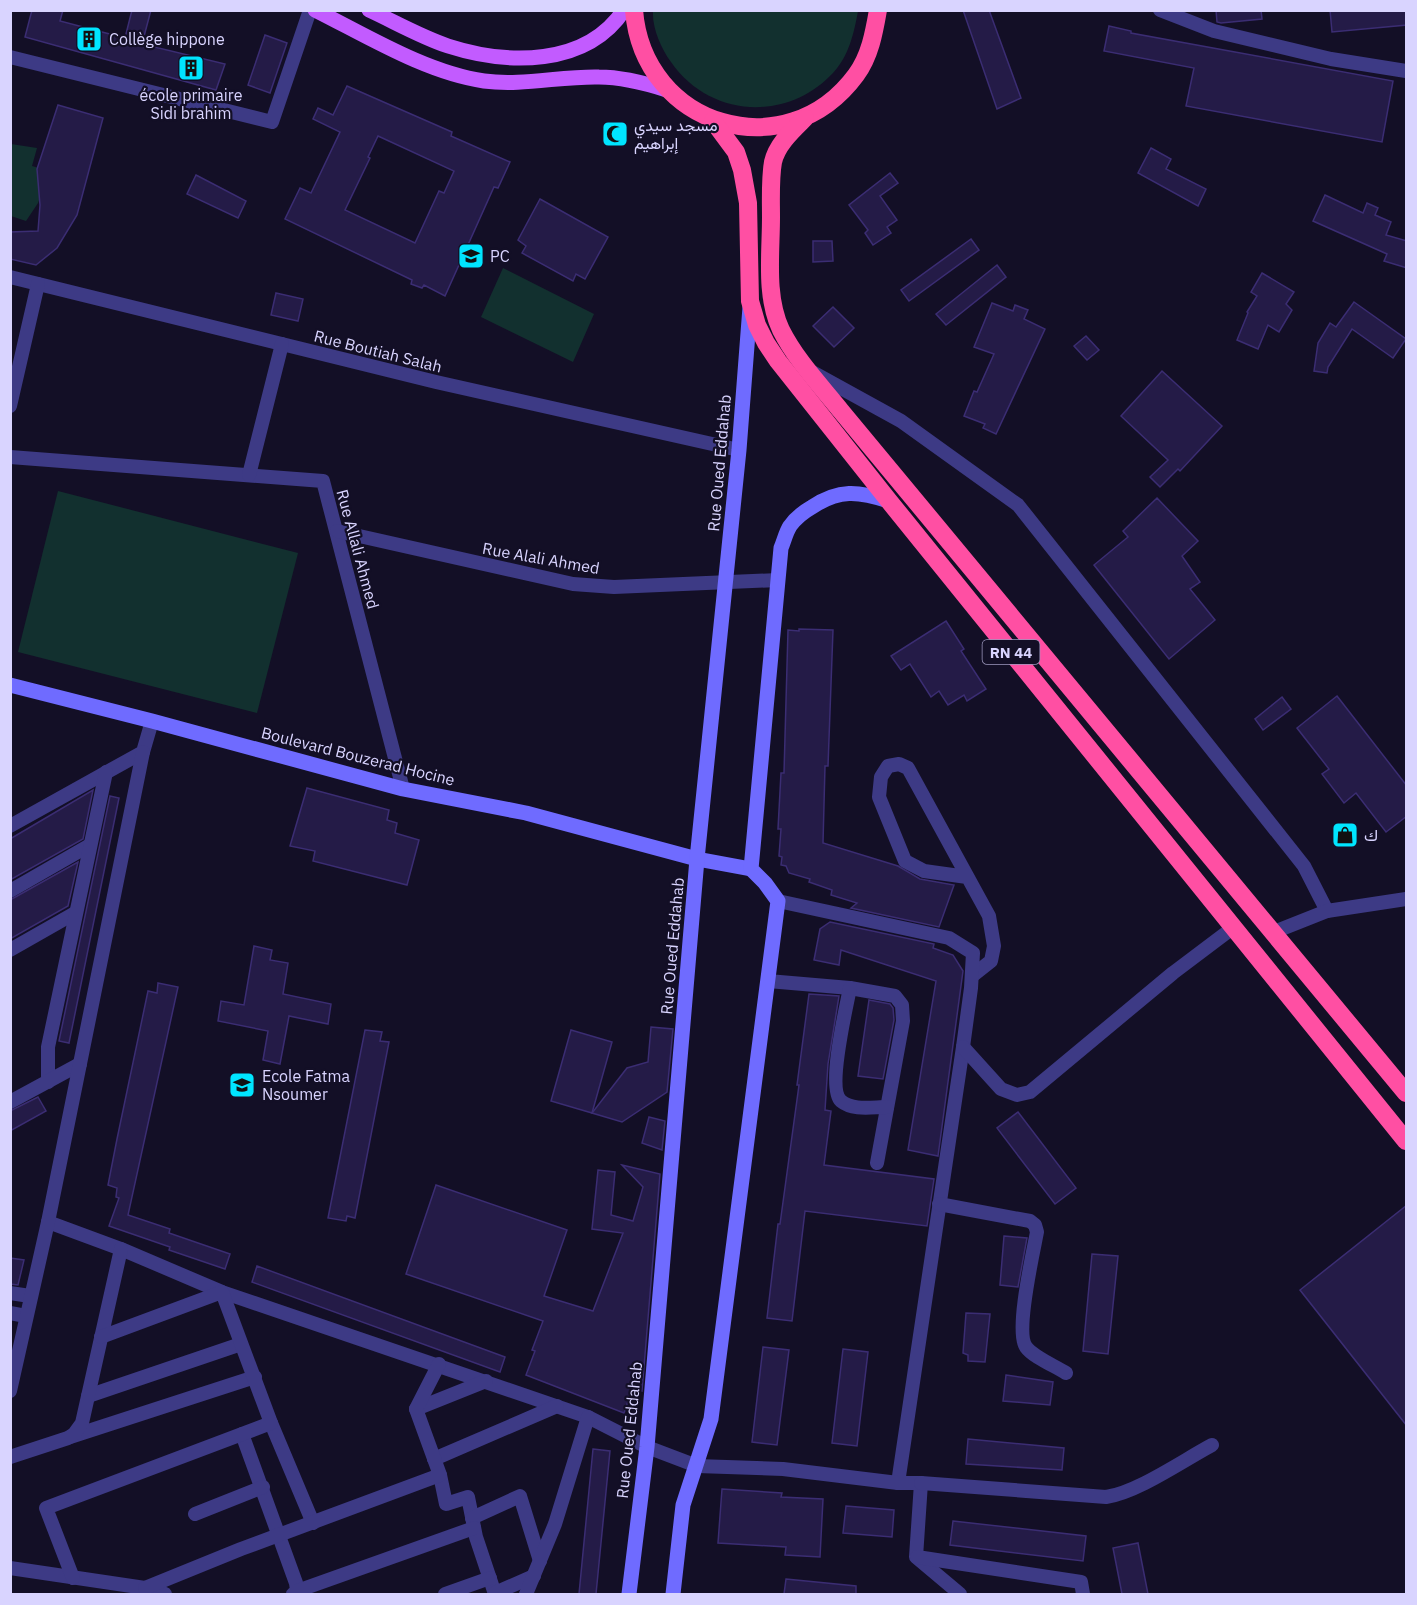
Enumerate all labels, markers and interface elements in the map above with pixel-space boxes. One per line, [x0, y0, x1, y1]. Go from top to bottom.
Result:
building icon: Collège hippone [74, 24, 104, 54]
place label: Collège hippone [109, 29, 225, 49]
building icon: école primaire Sidi brahim [176, 53, 206, 83]
place label: école primaire Sidi brahim [140, 85, 243, 123]
place label: مسجد سيدي إبراهيم [634, 115, 717, 154]
mosque icon: مسجد سيدي إبراهيم [600, 119, 630, 149]
school or university icon: PC [456, 241, 486, 271]
place label: PC [490, 246, 510, 266]
street label: Rue Boutiah Salah [312, 325, 444, 377]
street label: Rue Oued Eddahab [703, 394, 735, 532]
street label: Rue Allali Ahmed [332, 487, 384, 611]
street label: Rue Alali Ahmed [481, 538, 601, 578]
road number: RN 44 [982, 640, 1040, 664]
street label: Boulevard Bouzerad Hocine [259, 722, 457, 790]
shop icon: ك [1330, 820, 1360, 850]
place label: ك [1364, 825, 1378, 845]
street label: Rue Oued Eddahab [656, 877, 688, 1015]
place label: Ecole Fatma Nsoumer [262, 1066, 350, 1104]
school or university icon: Ecole Fatma Nsoumer [227, 1070, 257, 1100]
street label: Rue Oued Eddahab [612, 1361, 646, 1499]

